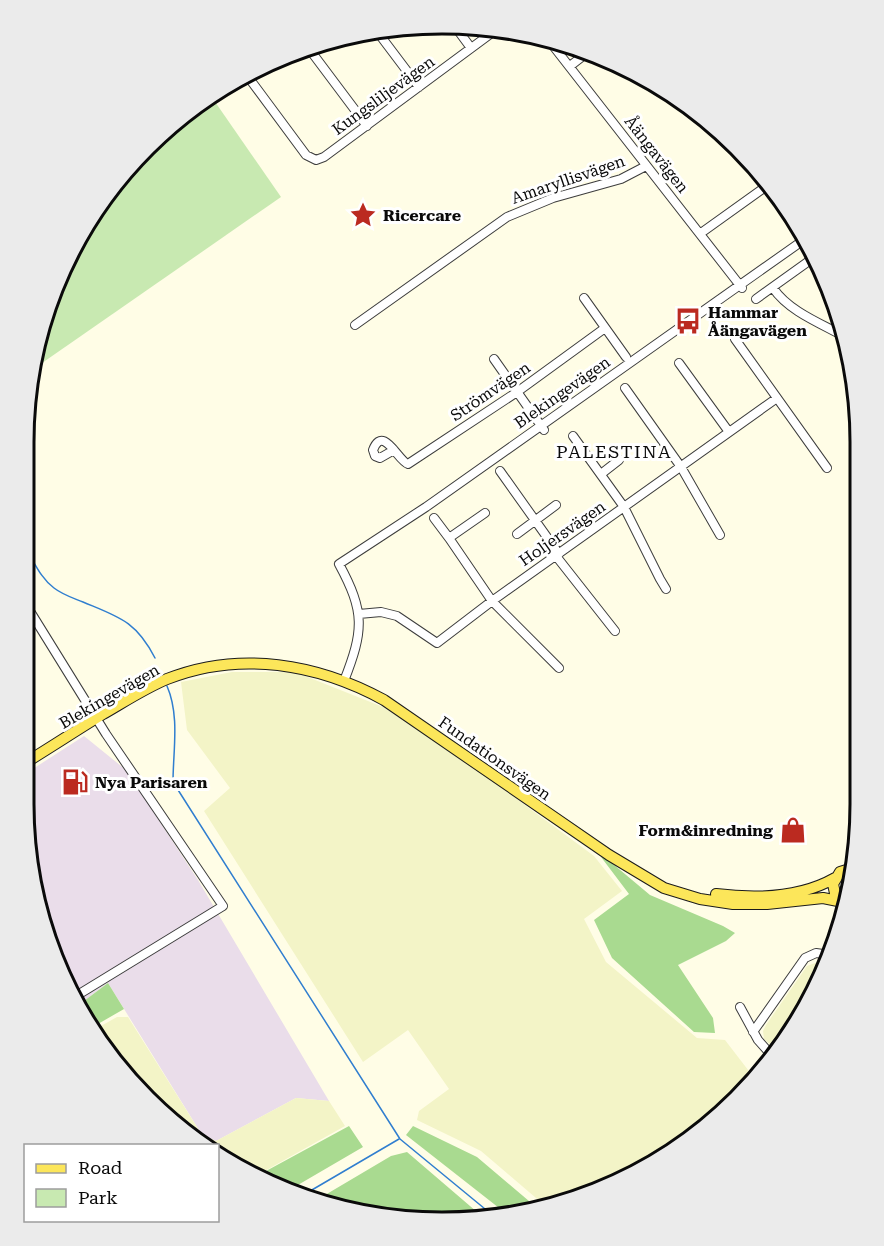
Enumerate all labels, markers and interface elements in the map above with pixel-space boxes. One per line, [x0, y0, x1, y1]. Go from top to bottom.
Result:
street label: Kungsliljevägen [328, 52, 438, 139]
street label: Åängavägen [621, 112, 693, 197]
street label: Amaryllisvägen [509, 151, 627, 208]
place icon: Ricercare [348, 200, 378, 230]
place label: Ricercare [383, 206, 461, 225]
place label: Hammar Åängavägen [708, 303, 807, 340]
bus stop icon: Hammar Åängavägen [673, 306, 703, 336]
street label: Blekingevägen [511, 352, 614, 432]
street label: Strömvägen [447, 358, 534, 425]
district label: PALESTINA [556, 441, 672, 462]
street label: Holjersvägen [516, 497, 609, 570]
street label: Blekingevägen [56, 660, 163, 733]
street label: Fundationsvägen [435, 713, 555, 804]
fuel station icon: Nya Parisaren [60, 767, 90, 797]
place label: Nya Parisaren [95, 773, 208, 792]
shop icon: Form&inredning [778, 815, 808, 845]
place label: Form&inredning [639, 821, 773, 840]
legend [24, 1144, 219, 1222]
text: Road [78, 1157, 123, 1178]
text: Park [78, 1187, 118, 1208]

